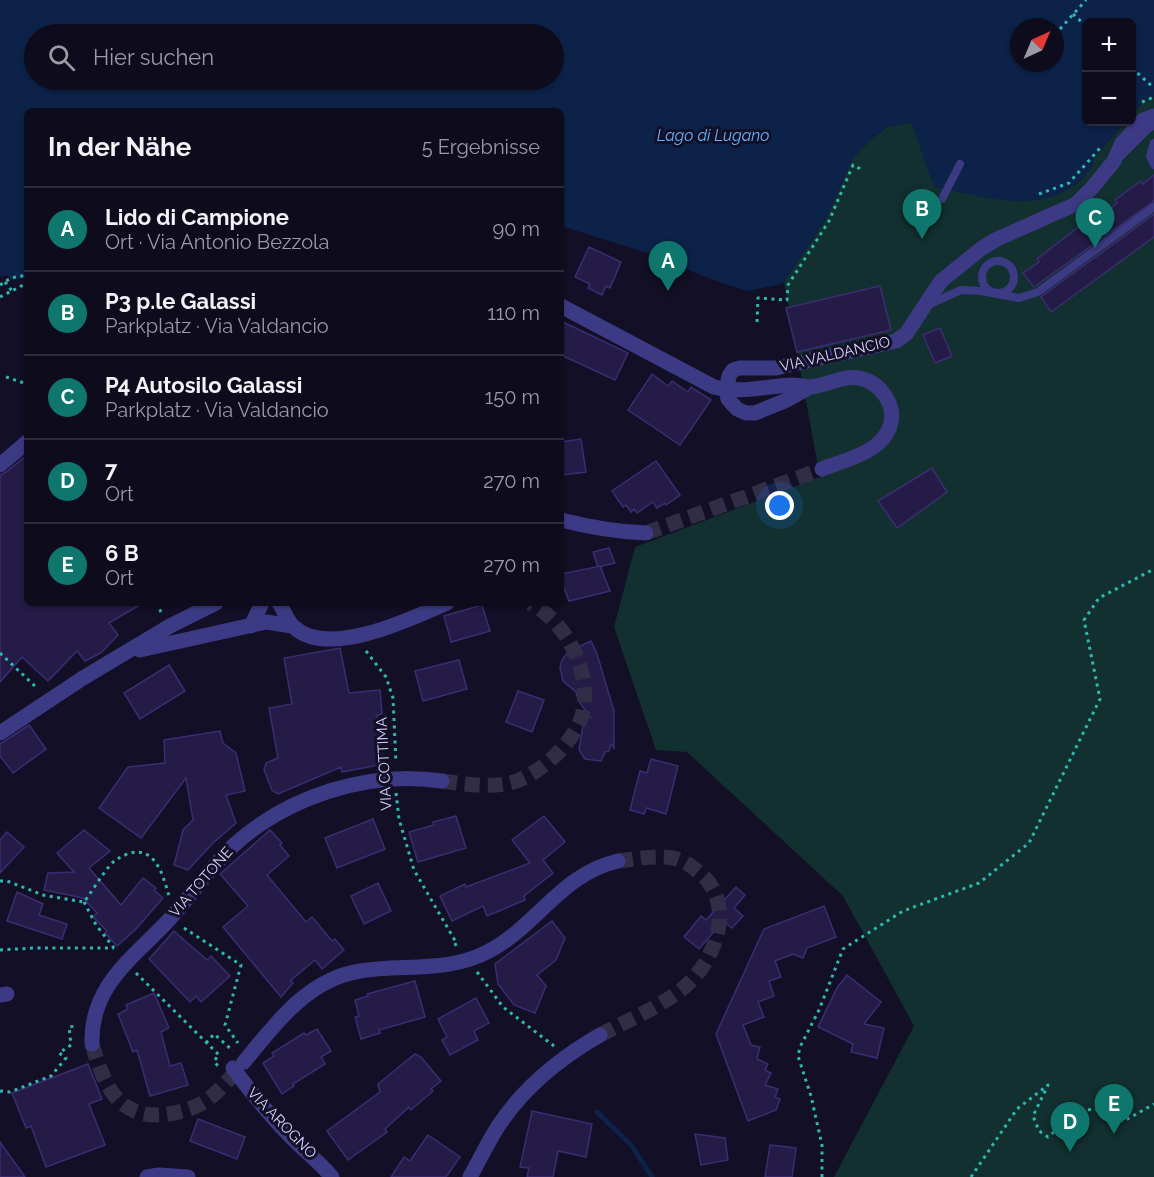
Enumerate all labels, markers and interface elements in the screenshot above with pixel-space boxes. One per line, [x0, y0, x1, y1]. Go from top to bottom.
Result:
north arrow [1010, 18, 1064, 72]
map controls [1082, 18, 1136, 126]
button: + [1082, 18, 1136, 72]
search box [24, 24, 564, 90]
icon: search [45, 41, 78, 74]
text: Hier suchen [93, 44, 214, 70]
button: − [1082, 72, 1136, 126]
water label: Lago di Lugano [657, 126, 769, 145]
text: In der Nähe [48, 132, 191, 162]
text: 5 Ergebnisse [422, 135, 540, 159]
pin: B [902, 190, 942, 239]
pin: C [1076, 198, 1114, 248]
text: Lido di Campione [105, 204, 289, 230]
text: A [61, 217, 74, 241]
text: 90 m [493, 217, 540, 241]
text: Ort · Via Antonio Bezzola [105, 230, 329, 254]
pin: A [648, 242, 688, 291]
text: P3 p.le Galassi [105, 288, 256, 314]
text: B [61, 301, 74, 325]
text: 110 m [487, 301, 540, 325]
text: Parkplatz · Via Valdancio [105, 314, 329, 338]
street label: VIA VALDANCIO [778, 333, 892, 375]
text: P4 Autosilo Galassi [105, 372, 302, 398]
text: C [61, 385, 74, 409]
text: 150 m [485, 385, 540, 409]
text: Parkplatz · Via Valdancio [105, 398, 329, 422]
text: 7 [105, 456, 117, 482]
text: D [60, 469, 75, 493]
text: 270 m [483, 469, 540, 493]
text: Ort [105, 482, 134, 506]
your location [765, 491, 794, 520]
text: 6 B [105, 540, 139, 566]
text: E [61, 553, 74, 577]
text: 270 m [483, 553, 540, 577]
text: Ort [105, 566, 134, 590]
street label: VIA COTTIMA [373, 717, 395, 811]
street label: VIA TOTONE [166, 843, 236, 921]
street label: VIA AROGNO [244, 1084, 320, 1162]
pin: E [1094, 1084, 1134, 1134]
pin: D [1050, 1102, 1090, 1152]

